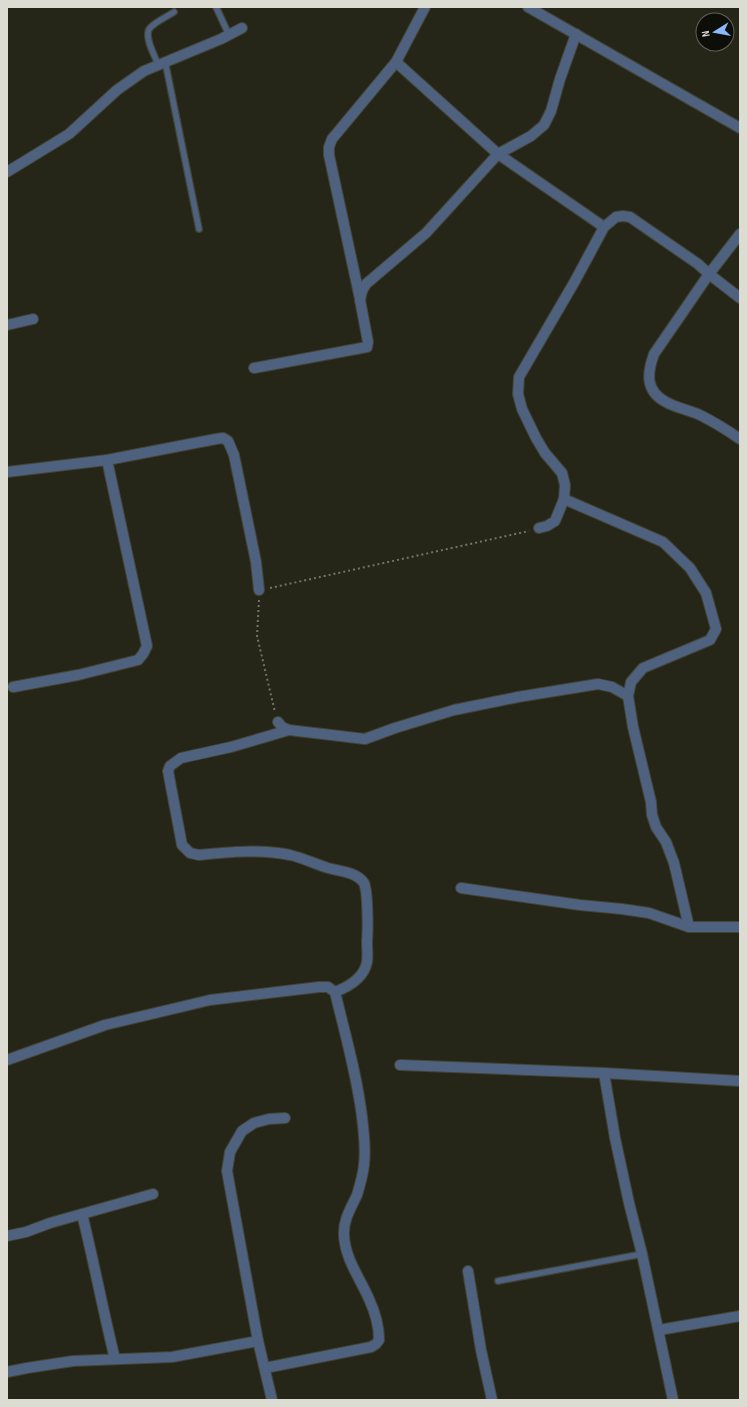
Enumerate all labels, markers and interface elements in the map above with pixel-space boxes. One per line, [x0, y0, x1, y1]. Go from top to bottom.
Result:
north arrow [695, 12, 735, 52]
text: N [699, 30, 713, 38]

